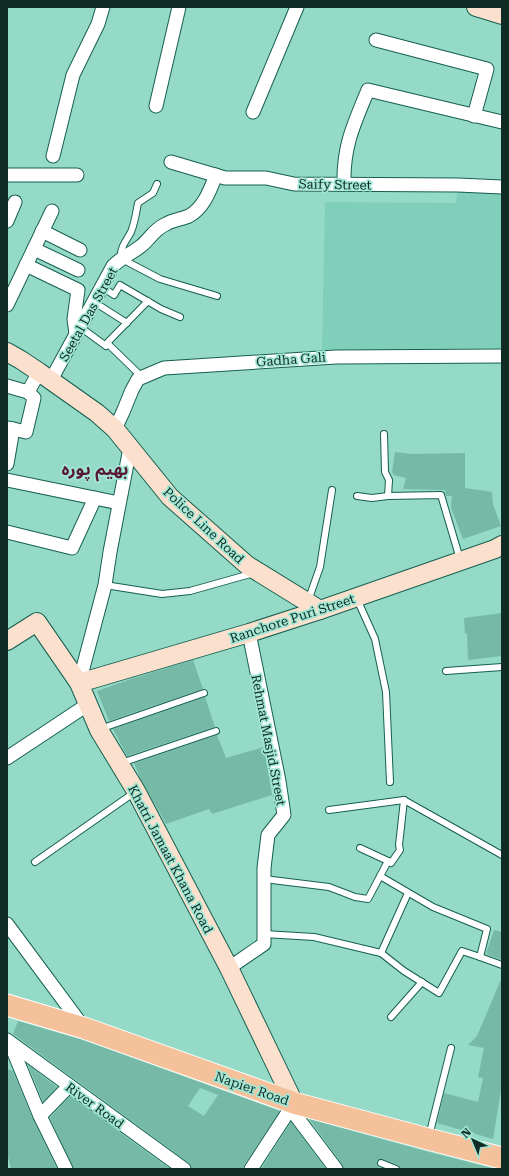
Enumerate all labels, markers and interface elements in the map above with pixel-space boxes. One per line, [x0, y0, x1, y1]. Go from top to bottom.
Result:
street label: Saify Street [298, 176, 372, 193]
street label: Seetal Das Street [56, 264, 121, 364]
street label: Gadha Gali [256, 350, 326, 369]
district label: بھیم پورہ [62, 459, 128, 482]
street label: Police Line Road [160, 484, 248, 567]
street label: Ranchore Puri Street [228, 591, 357, 646]
street label: Rehmat Masjid Street [248, 673, 289, 807]
street label: Khatri Jamaat Khana Road [125, 782, 216, 937]
street label: Napier Road [213, 1069, 292, 1108]
street label: River Road [63, 1079, 127, 1132]
north arrow [453, 1120, 493, 1160]
text: N [459, 1125, 474, 1141]

